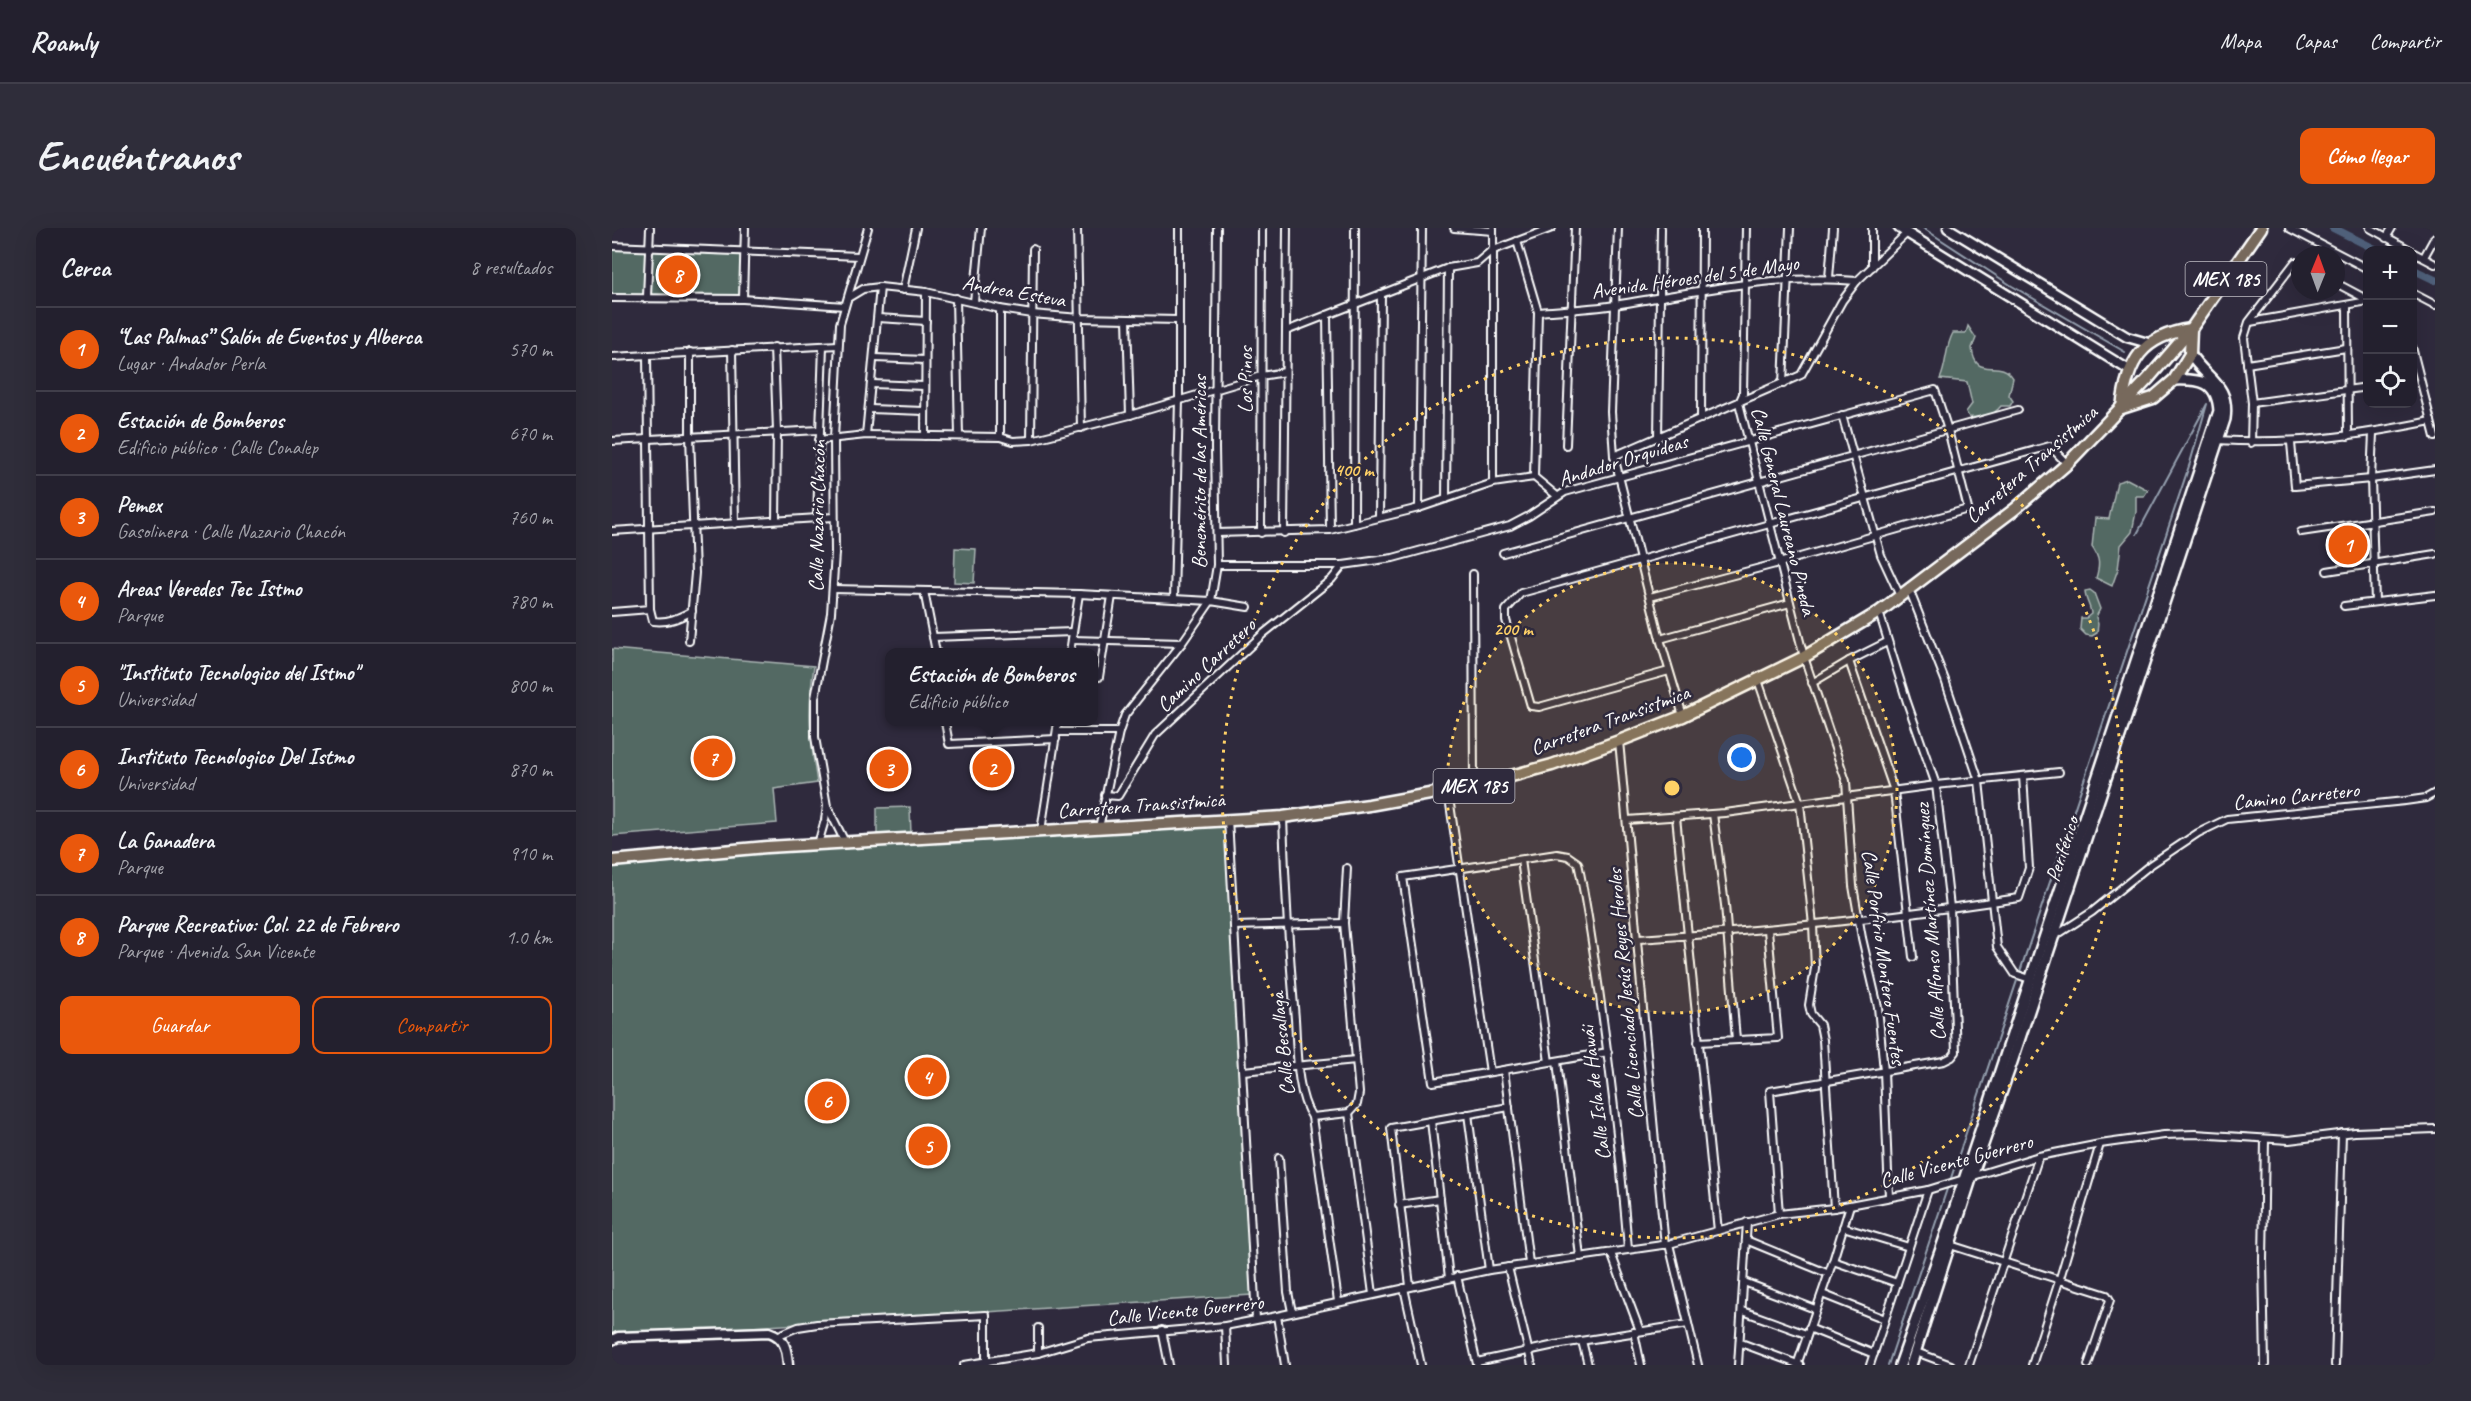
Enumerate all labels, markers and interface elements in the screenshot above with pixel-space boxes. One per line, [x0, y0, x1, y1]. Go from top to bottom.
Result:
text: Roamly [30, 24, 97, 59]
text: Mapa [2220, 28, 2261, 54]
text: Capas [2294, 28, 2337, 54]
text: Compartir [2370, 28, 2441, 54]
button: Cómo llegar [2300, 128, 2435, 184]
text: Encuéntranos [36, 130, 238, 183]
north arrow [2291, 246, 2345, 300]
map controls [2363, 246, 2417, 408]
button: + [2363, 246, 2417, 300]
street label: Avenida Héroes del 5 de Mayo [1590, 249, 1802, 304]
text: Cerca [60, 251, 110, 284]
pin: 8 [658, 252, 698, 298]
text: 8 resultados [470, 255, 552, 280]
road number: MEX 185 [2186, 262, 2266, 296]
street label: Andrea Esteva [960, 269, 1069, 313]
button: − [2363, 300, 2417, 354]
text: “Las Palmas” Salón de Eventos y Alberca [117, 323, 422, 351]
text: 1 [75, 337, 84, 362]
text: 570 m [509, 337, 552, 362]
street label: Los Pinos [1232, 345, 1258, 413]
text: Lugar · Andador Perla [117, 351, 265, 376]
button: locate [2363, 354, 2417, 408]
street label: Benemérito de las Américas [1186, 373, 1212, 569]
street label: Carretera Transistmica [1959, 398, 2104, 529]
street label: Calle General Laureano Pineda [1746, 404, 1823, 620]
text: Estación de Bomberos [117, 407, 284, 435]
text: 2 [75, 421, 84, 446]
text: 670 m [509, 421, 552, 446]
street label: Andador Orquídeas [1555, 427, 1693, 492]
text: Edificio público · Calle Conalep [117, 435, 318, 460]
street label: Calle Nazario Chacón [803, 439, 831, 592]
text: 400 m [1335, 459, 1375, 481]
text: Pemex [117, 491, 162, 519]
text: 3 [75, 505, 84, 530]
text: 760 m [509, 505, 552, 530]
text: Gasolinera · Calle Nazario Chacón [117, 519, 345, 544]
pin: 1 [2328, 522, 2368, 568]
text: Areas Veredes Tec Istmo [117, 575, 301, 603]
text: 4 [75, 589, 84, 614]
text: 780 m [509, 589, 552, 614]
text: Parque [117, 603, 163, 628]
street label: Camino Carretero [1151, 611, 1262, 718]
text: 200 m [1494, 618, 1534, 640]
popup [885, 648, 1098, 726]
text: "Instituto Tecnologico del Istmo" [117, 659, 359, 687]
text: Estación de Bomberos [908, 661, 1075, 689]
text: 5 [75, 673, 84, 698]
text: 800 m [509, 673, 552, 698]
street label: Carretera Transistmica [1527, 679, 1694, 761]
text: Universidad [117, 687, 195, 712]
text: Edificio público [908, 689, 1008, 714]
pin: 7 [694, 736, 732, 780]
text: Instituto Tecnologico Del Istmo [117, 743, 353, 771]
your location [1727, 743, 1756, 772]
pin: 3 [870, 746, 908, 792]
pin: 2 [972, 746, 1012, 790]
text: 6 [75, 757, 84, 782]
text: 870 m [509, 757, 552, 782]
road number: MEX 185 [1434, 769, 1514, 803]
text: Universidad [117, 771, 195, 796]
street label: Camino Carretero [2232, 776, 2362, 816]
centre of rings [1662, 778, 1682, 798]
street label: Carretera Transistmica [1057, 786, 1227, 824]
street label: Calle Alfonso Martínez Domínguez [1909, 801, 1951, 1042]
street label: Periférico [2039, 811, 2086, 885]
text: La Ganadera [117, 827, 214, 855]
text: 7 [75, 841, 84, 866]
text: 910 m [509, 841, 552, 866]
street label: Calle Porfirio Montero Fuentes [1856, 848, 1912, 1068]
text: Parque [117, 855, 163, 880]
street label: Calle Licenciado Jesús Reyes Heroles [1601, 866, 1649, 1120]
text: Parque Recreativo: Col. 22 de Febrero [117, 911, 399, 939]
text: 8 [75, 925, 84, 950]
text: 1.0 km [506, 925, 552, 950]
text: Parque · Avenida San Vicente [117, 939, 314, 964]
street label: Calle Besallaga [1263, 989, 1300, 1097]
button: Guardar [60, 996, 300, 1054]
button: Compartir [312, 996, 552, 1054]
street label: Calle Isla de Hawái [1573, 1021, 1616, 1162]
pin: 4 [908, 1054, 946, 1100]
pin: 6 [808, 1078, 846, 1124]
pin: 5 [908, 1124, 948, 1168]
street label: Calle Vicente Guerrero [1877, 1128, 2037, 1194]
street label: Calle Vicente Guerrero [1106, 1289, 1266, 1331]

